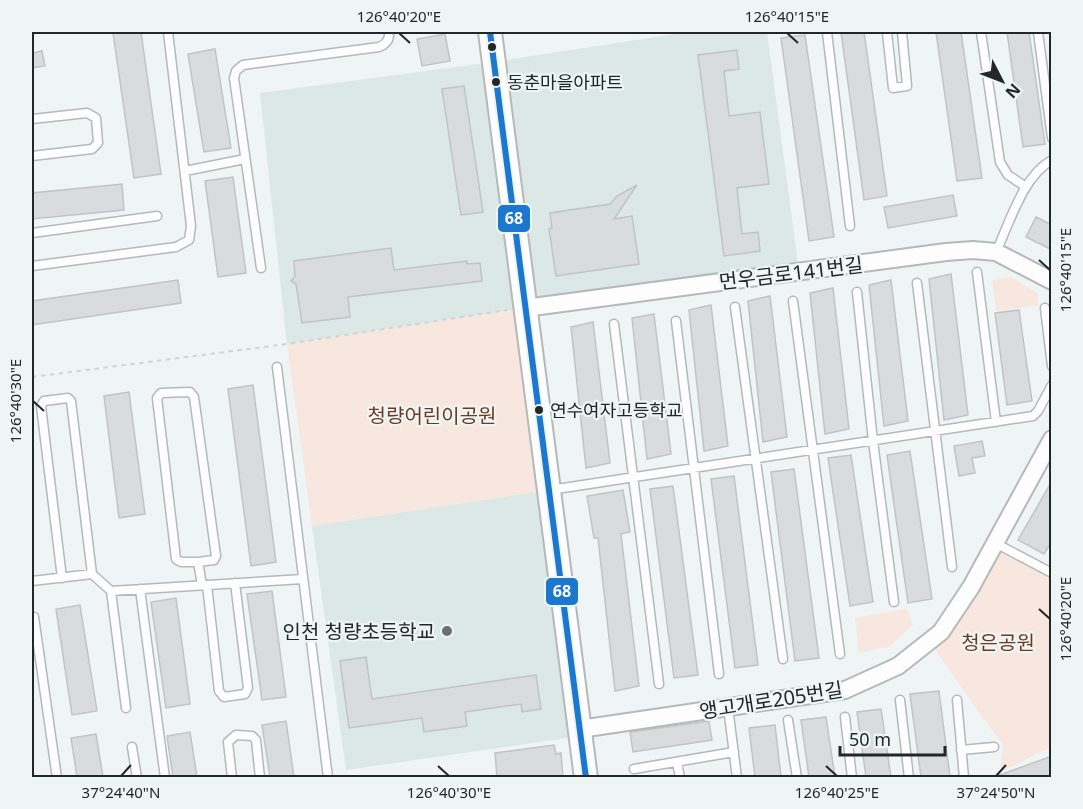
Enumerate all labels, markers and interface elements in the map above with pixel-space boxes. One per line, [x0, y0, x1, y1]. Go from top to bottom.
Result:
text: 126°40'20"E [357, 6, 441, 26]
text: 126°40'15"E [745, 6, 829, 26]
unlabelled marker [486, 41, 498, 53]
north arrow [972, 51, 1032, 111]
place label: 동춘마을아파트 [507, 70, 623, 94]
marker: 동춘마을아파트 [490, 76, 502, 88]
text: N [1001, 79, 1026, 103]
line badge: 68 [497, 204, 531, 233]
text: 68 [505, 207, 523, 229]
text: 126°40'15"E [1055, 228, 1075, 312]
street label: 먼우금로141번길 [718, 251, 864, 295]
text: 126°40'30"E [5, 359, 25, 443]
place label: 연수여자고등학교 [550, 398, 682, 422]
park label: 청량어린이공원 [368, 402, 496, 429]
marker: 연수여자고등학교 [533, 404, 545, 416]
line badge: 68 [545, 577, 579, 606]
text: 126°40'20"E [1055, 577, 1075, 661]
text: 68 [553, 580, 571, 602]
place label: 인천 청량초등학교 [283, 618, 435, 645]
marker: 인천 청량초등학교 [440, 624, 454, 638]
park label: 청은공원 [961, 629, 1035, 656]
street label: 앵고개로205번길 [697, 675, 845, 725]
scale bar [840, 719, 945, 757]
text: 50 m [849, 727, 891, 751]
text: 37°24'40"N [82, 782, 160, 802]
text: 126°40'30"E [407, 782, 491, 802]
text: 126°40'25"E [795, 782, 879, 802]
text: 37°24'50"N [957, 782, 1035, 802]

